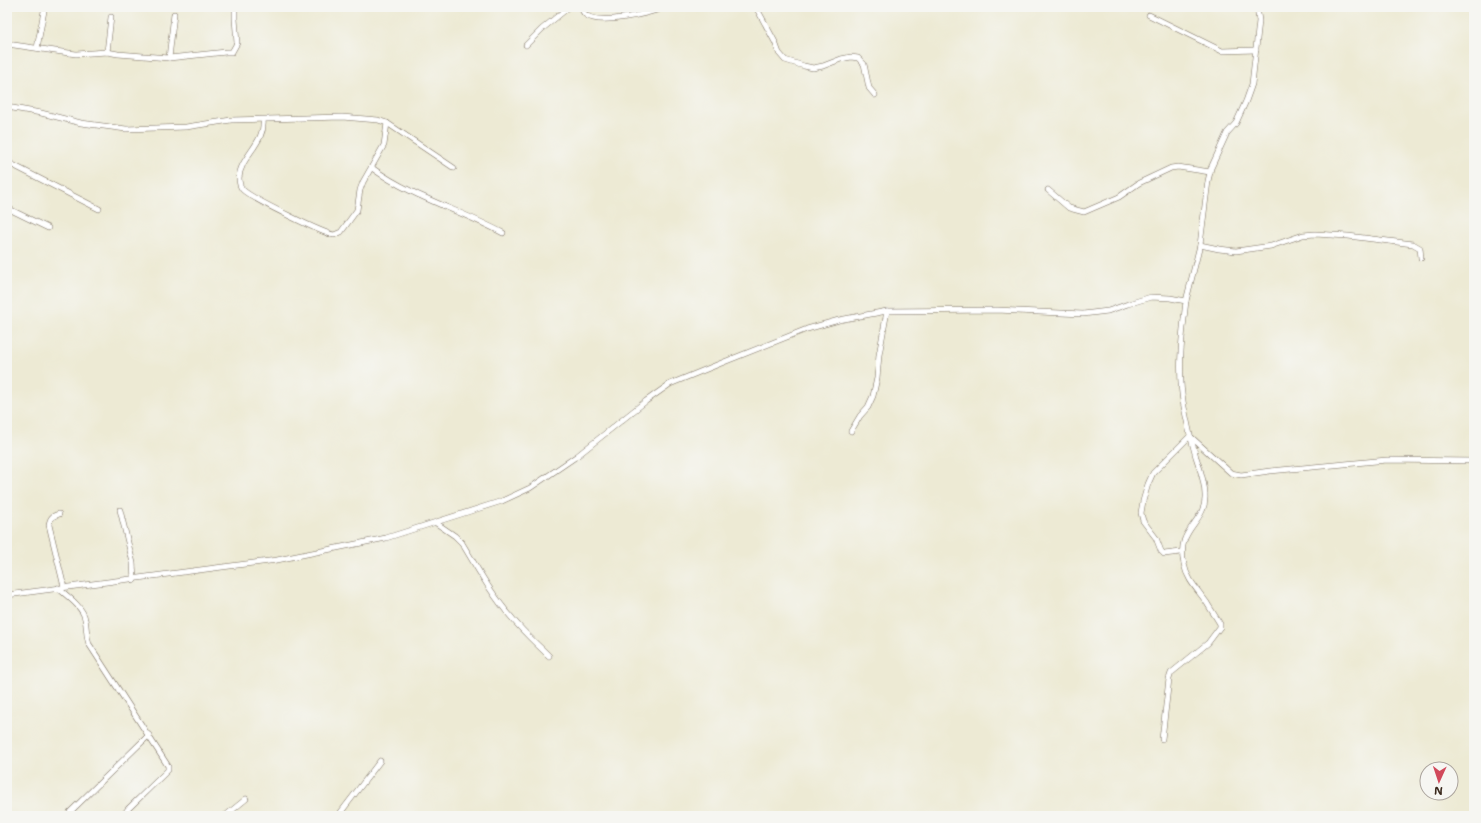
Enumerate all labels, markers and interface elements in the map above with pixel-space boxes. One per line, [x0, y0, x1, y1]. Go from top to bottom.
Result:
north arrow [1419, 761, 1459, 801]
text: N [1433, 783, 1443, 798]

